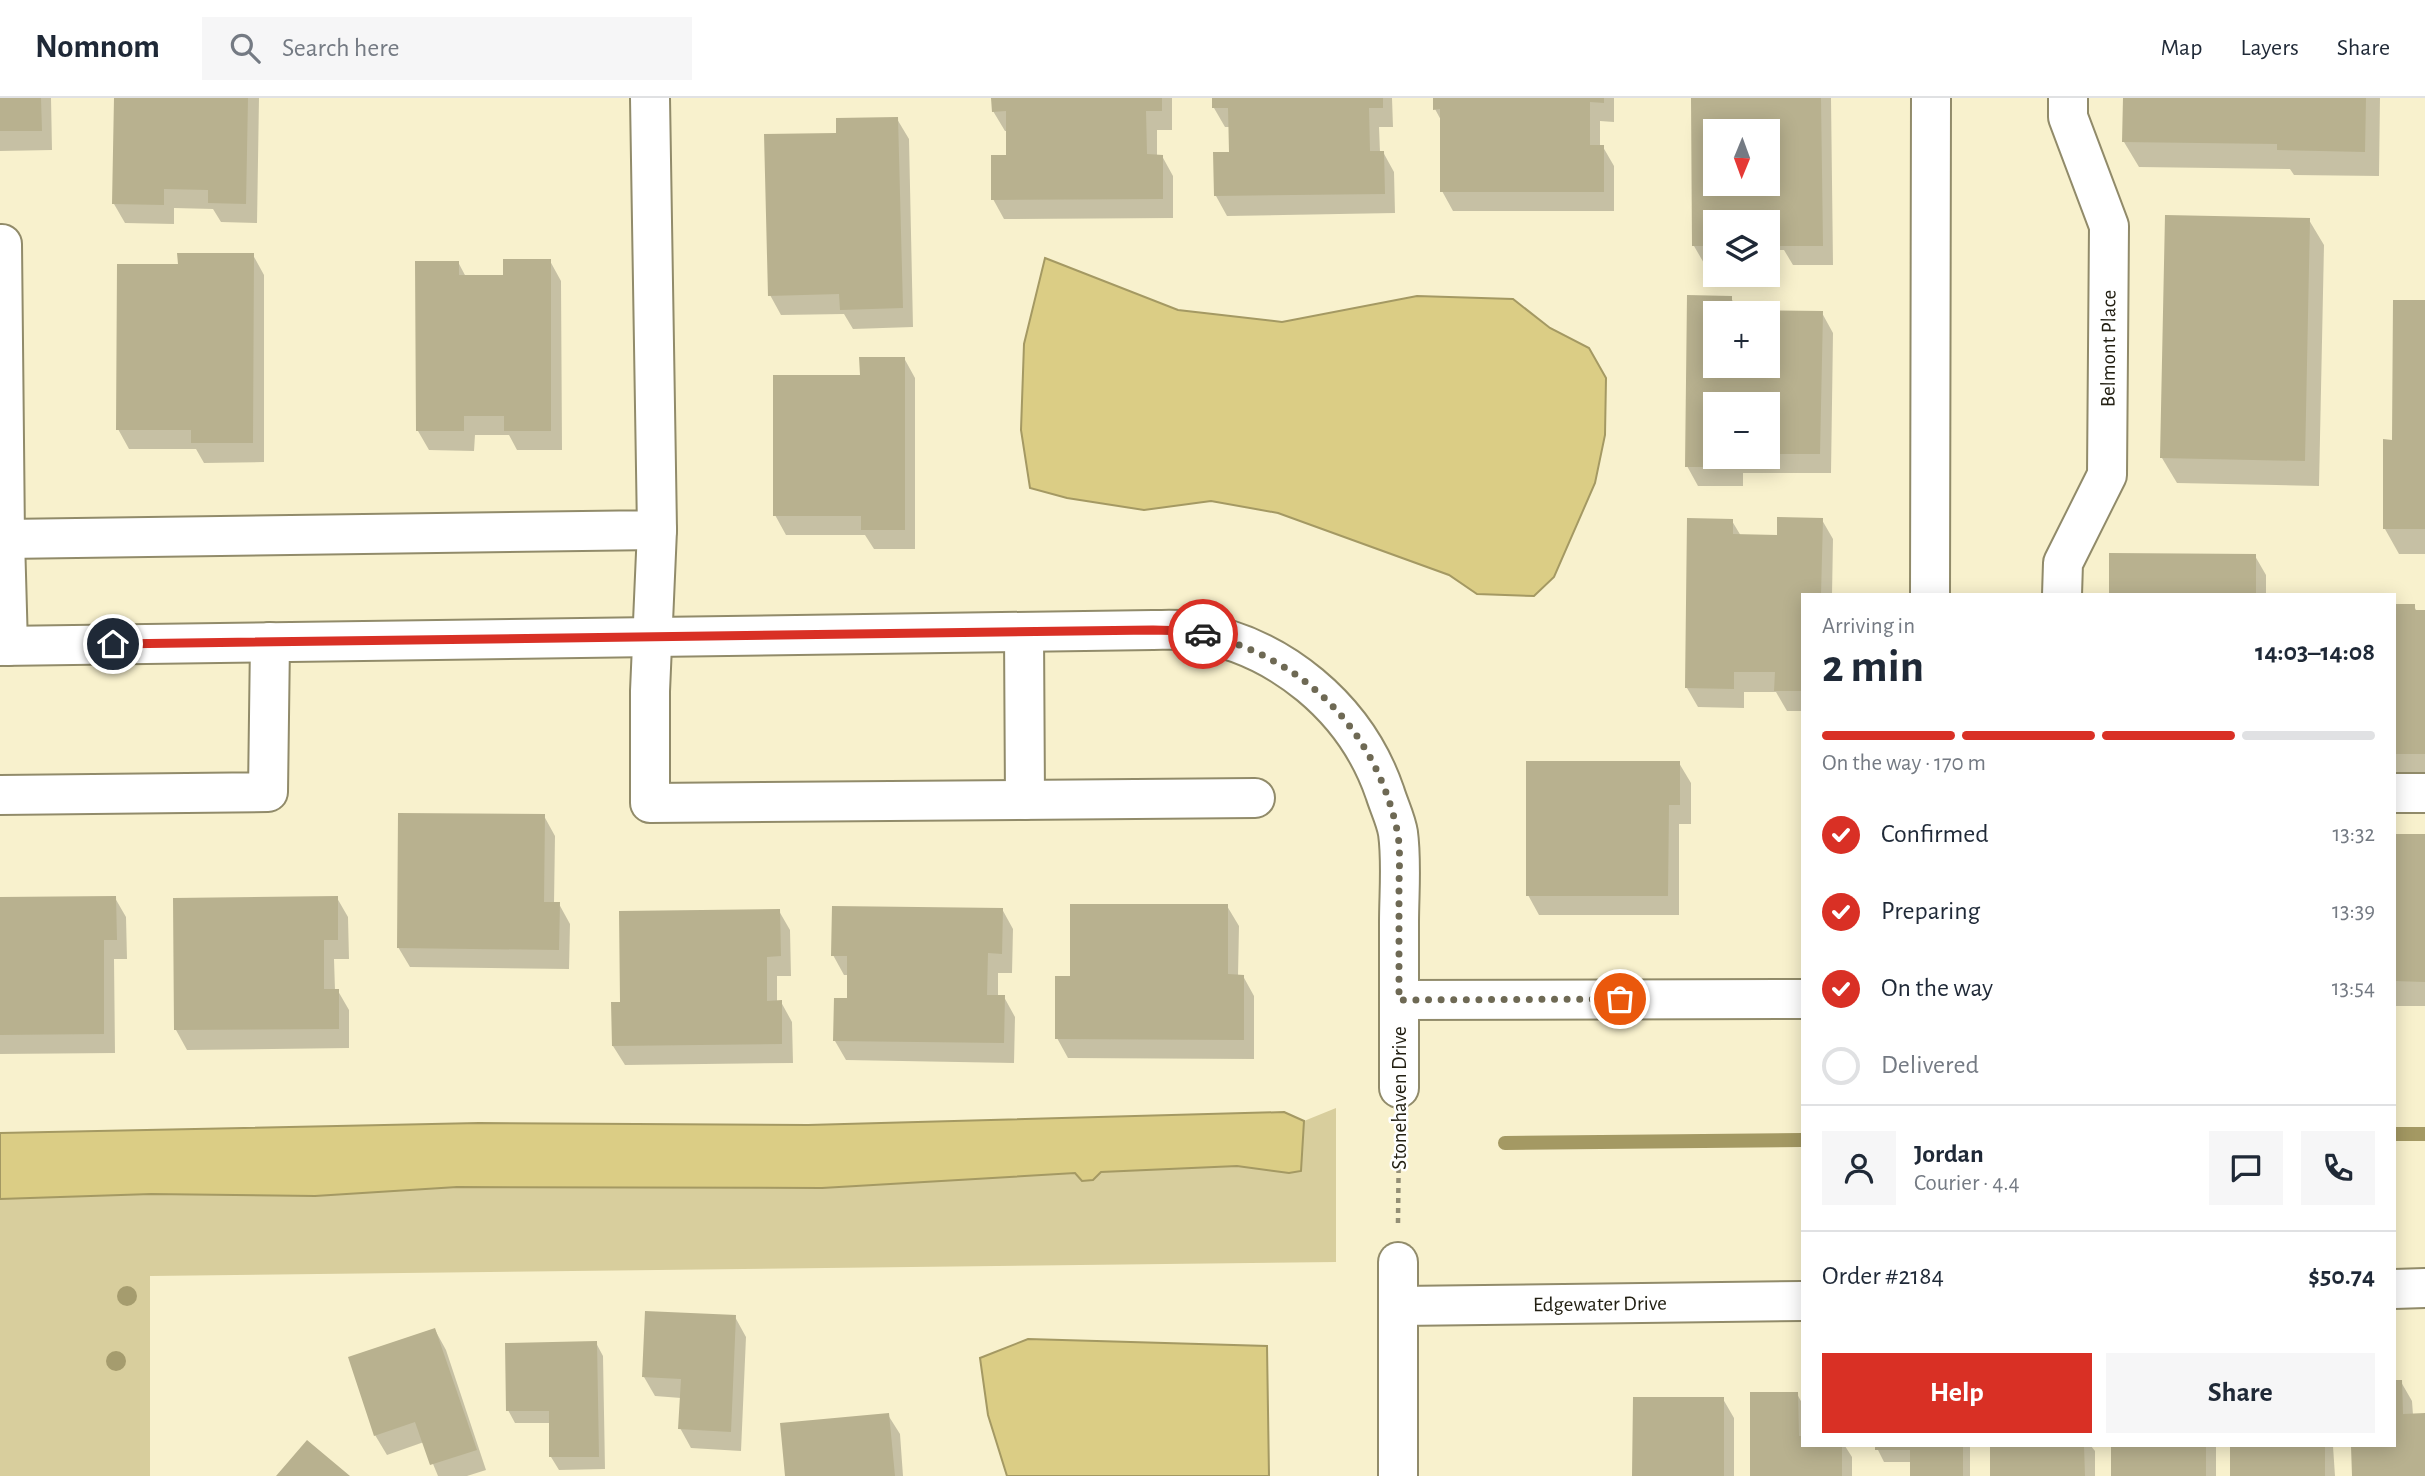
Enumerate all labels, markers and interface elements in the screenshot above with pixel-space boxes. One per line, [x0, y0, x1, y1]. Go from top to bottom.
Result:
search box [202, 17, 692, 80]
icon: search [226, 29, 264, 67]
text: Nomnom [35, 31, 160, 64]
text: Search here [282, 35, 400, 61]
text: Map [2160, 36, 2202, 60]
text: Layers [2240, 36, 2299, 60]
text: Share [2337, 36, 2390, 60]
north arrow [1703, 119, 1780, 196]
map controls [1703, 119, 1780, 469]
button: layers [1703, 210, 1780, 287]
street label: Belmont Place [2097, 290, 2119, 407]
button: + [1703, 301, 1780, 378]
button: − [1703, 392, 1780, 469]
courier [1168, 599, 1238, 669]
pin [83, 614, 143, 674]
icon: car [1184, 615, 1222, 653]
text: Arriving in [1822, 615, 1915, 638]
icon: home [94, 625, 132, 663]
text: 14:03–14:08 [2255, 639, 2375, 665]
text: 2 min [1822, 644, 1924, 690]
text: On the way · 170 m [1822, 752, 1986, 775]
icon: check [1822, 816, 1860, 854]
text: Confirmed [1881, 821, 1989, 847]
text: 13:32 [2332, 823, 2375, 846]
icon: check [1822, 893, 1860, 931]
text: Preparing [1881, 898, 1980, 924]
text: 13:39 [2332, 900, 2375, 923]
pin [1590, 969, 1650, 1029]
icon: check [1822, 970, 1860, 1008]
text: On the way [1881, 975, 1993, 1001]
text: 13:54 [2332, 977, 2375, 1000]
icon: bag [1601, 980, 1639, 1018]
street label: Stonehaven Drive [1389, 1026, 1410, 1170]
text: Delivered [1881, 1052, 1979, 1078]
button: person [1822, 1131, 1896, 1205]
button: chat [2209, 1131, 2283, 1205]
button: phone [2301, 1131, 2375, 1205]
text: Jordan [1914, 1141, 1984, 1167]
text: Courier · 4.4 [1914, 1172, 2020, 1195]
text: Order #2184 [1822, 1263, 1944, 1289]
text: $50.74 [2308, 1263, 2375, 1289]
street label: Edgewater Drive [1533, 1292, 1667, 1315]
button: Help [1822, 1353, 2092, 1433]
button: Share [2106, 1353, 2375, 1433]

